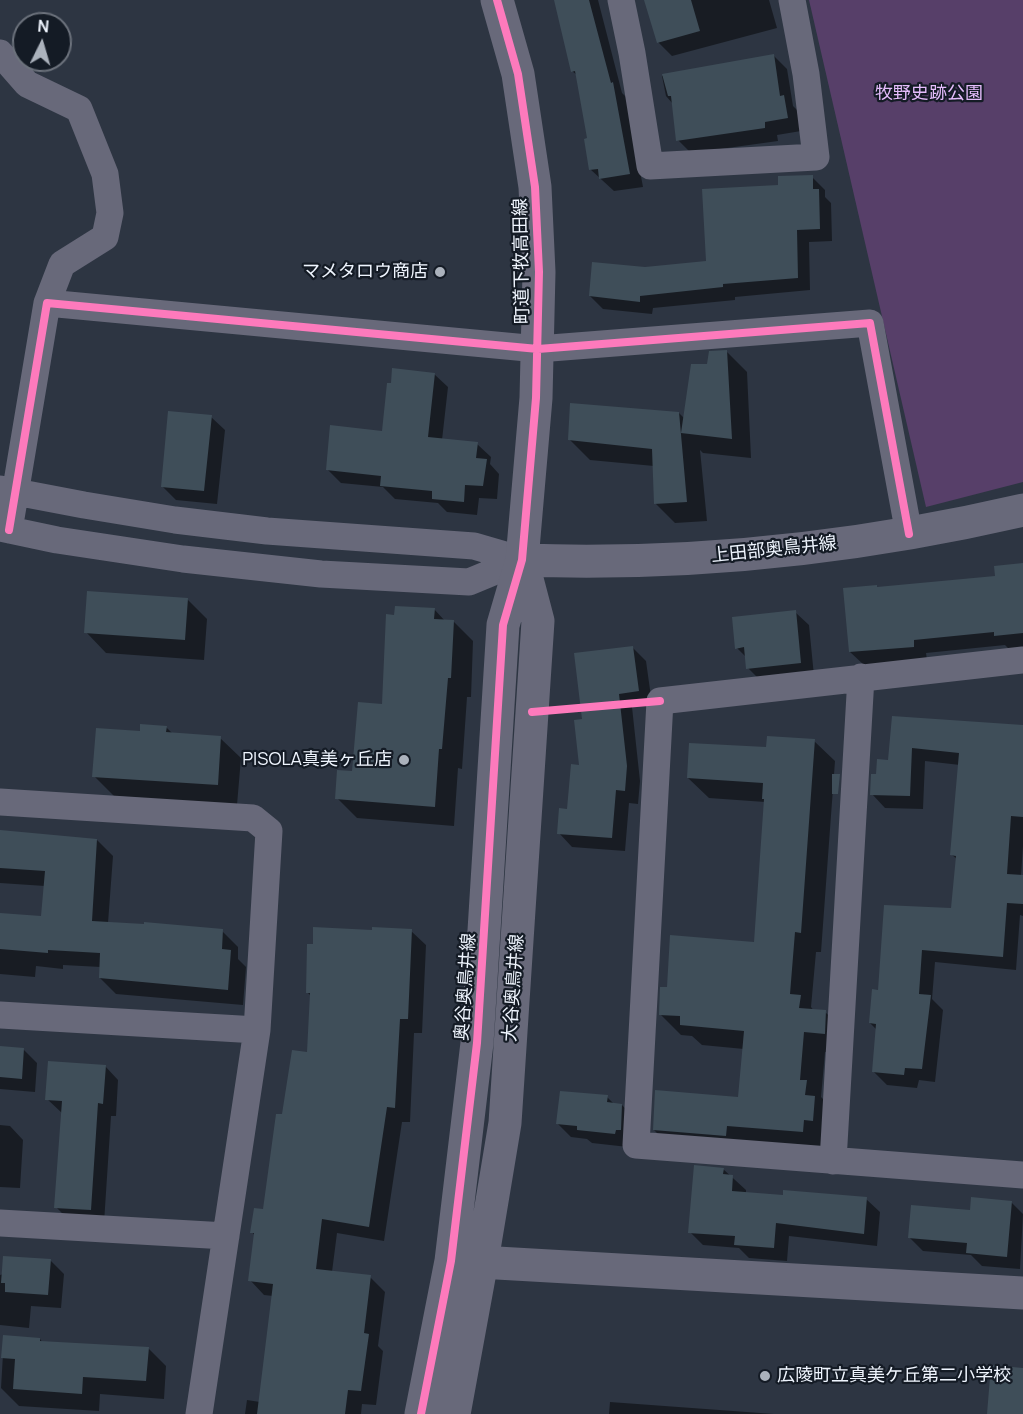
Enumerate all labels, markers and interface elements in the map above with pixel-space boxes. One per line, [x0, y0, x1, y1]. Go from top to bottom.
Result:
north arrow [12, 12, 72, 72]
text: N [37, 15, 50, 38]
park label: 牧野史跡公園 [875, 83, 983, 105]
street label: 町道下牧高田線 [510, 198, 534, 324]
place label: マメタロウ商店 [302, 261, 428, 283]
marker: マメタロウ商店 [433, 265, 447, 279]
street label: 上田部奥鳥井線 [710, 533, 838, 567]
place label: PISOLA真美ヶ丘店 [242, 749, 392, 771]
marker: PISOLA真美ヶ丘店 [397, 753, 411, 767]
street label: 奥谷奥鳥井線 [451, 932, 481, 1042]
street label: 大谷奥鳥井線 [499, 933, 529, 1043]
place label: 広陵町立真美ケ丘第二小学校 [777, 1365, 1011, 1387]
marker: 広陵町立真美ケ丘第二小学校 [758, 1369, 772, 1383]

